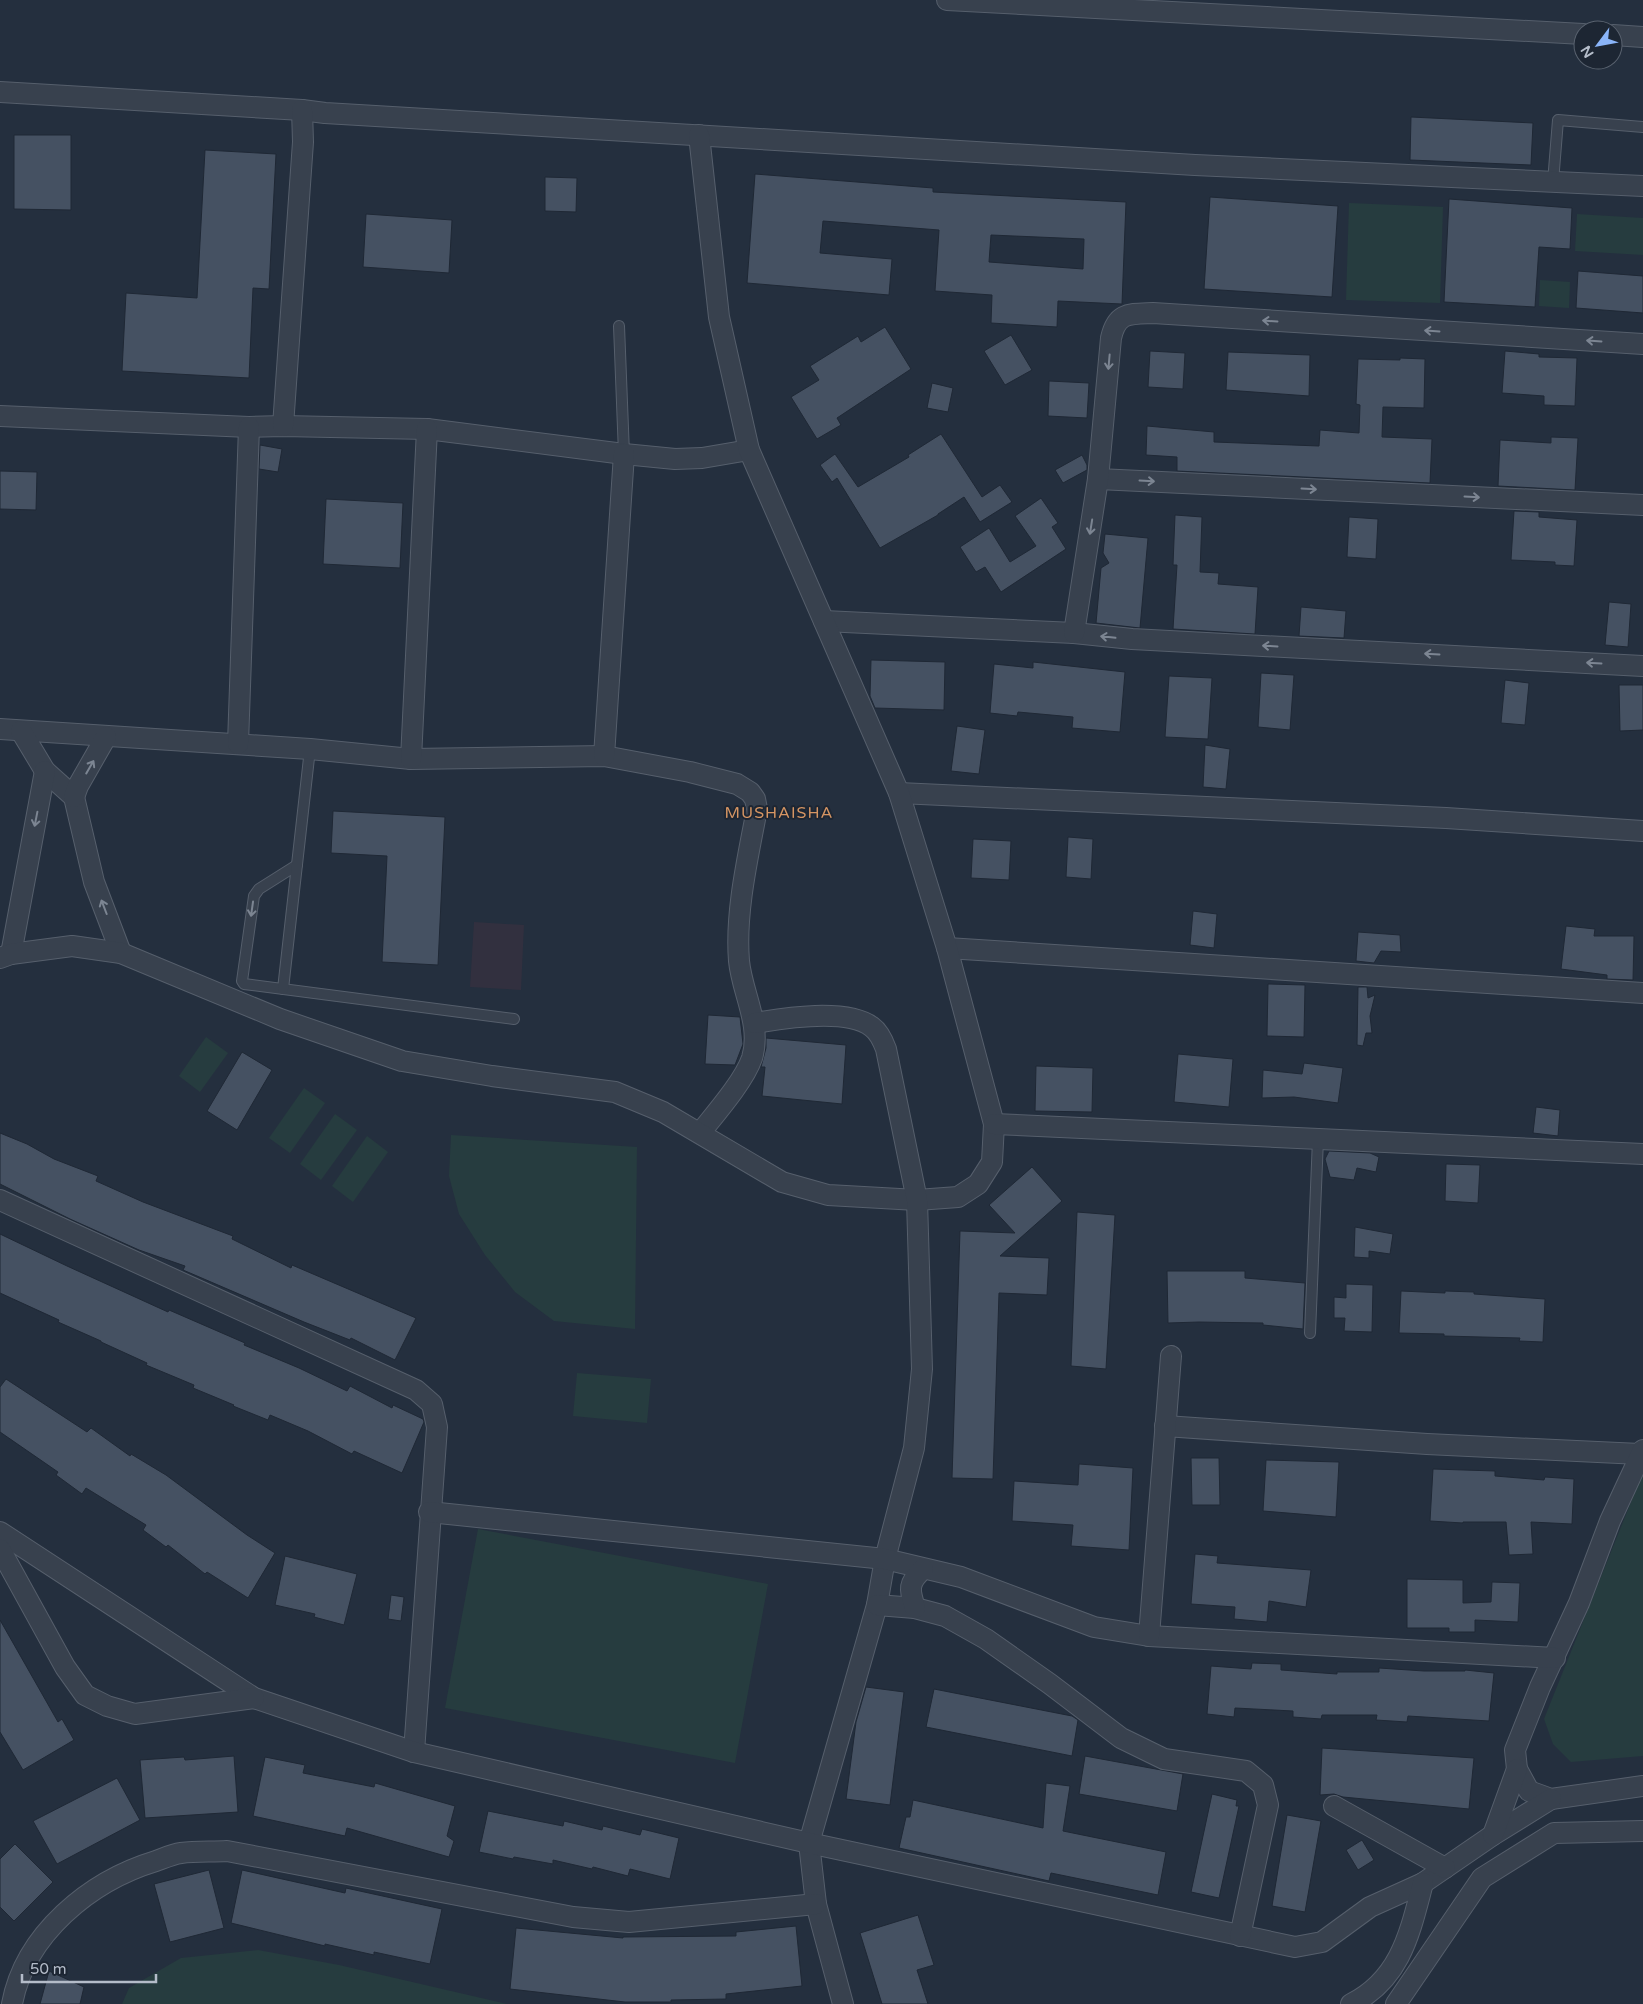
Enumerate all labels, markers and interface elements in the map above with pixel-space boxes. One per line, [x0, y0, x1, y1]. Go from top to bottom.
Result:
north arrow [1573, 20, 1623, 70]
text: N [1577, 42, 1598, 61]
one-way arrow [1262, 316, 1278, 325]
one-way arrow [1424, 327, 1440, 336]
one-way arrow [1587, 337, 1603, 346]
one-way arrow [1104, 354, 1114, 370]
one-way arrow [1139, 477, 1155, 486]
one-way arrow [1301, 485, 1317, 494]
one-way arrow [1463, 492, 1479, 501]
one-way arrow [1085, 519, 1095, 535]
one-way arrow [1100, 632, 1116, 642]
one-way arrow [1262, 642, 1278, 651]
one-way arrow [1424, 650, 1440, 659]
one-way arrow [1587, 659, 1603, 668]
one-way arrow [85, 760, 95, 774]
district label: MUSHAISHA [725, 803, 833, 823]
one-way arrow [31, 810, 40, 826]
one-way arrow [98, 900, 107, 915]
one-way arrow [247, 900, 257, 916]
scale bar [22, 1952, 156, 1984]
text: 50 m [30, 1960, 67, 1978]

